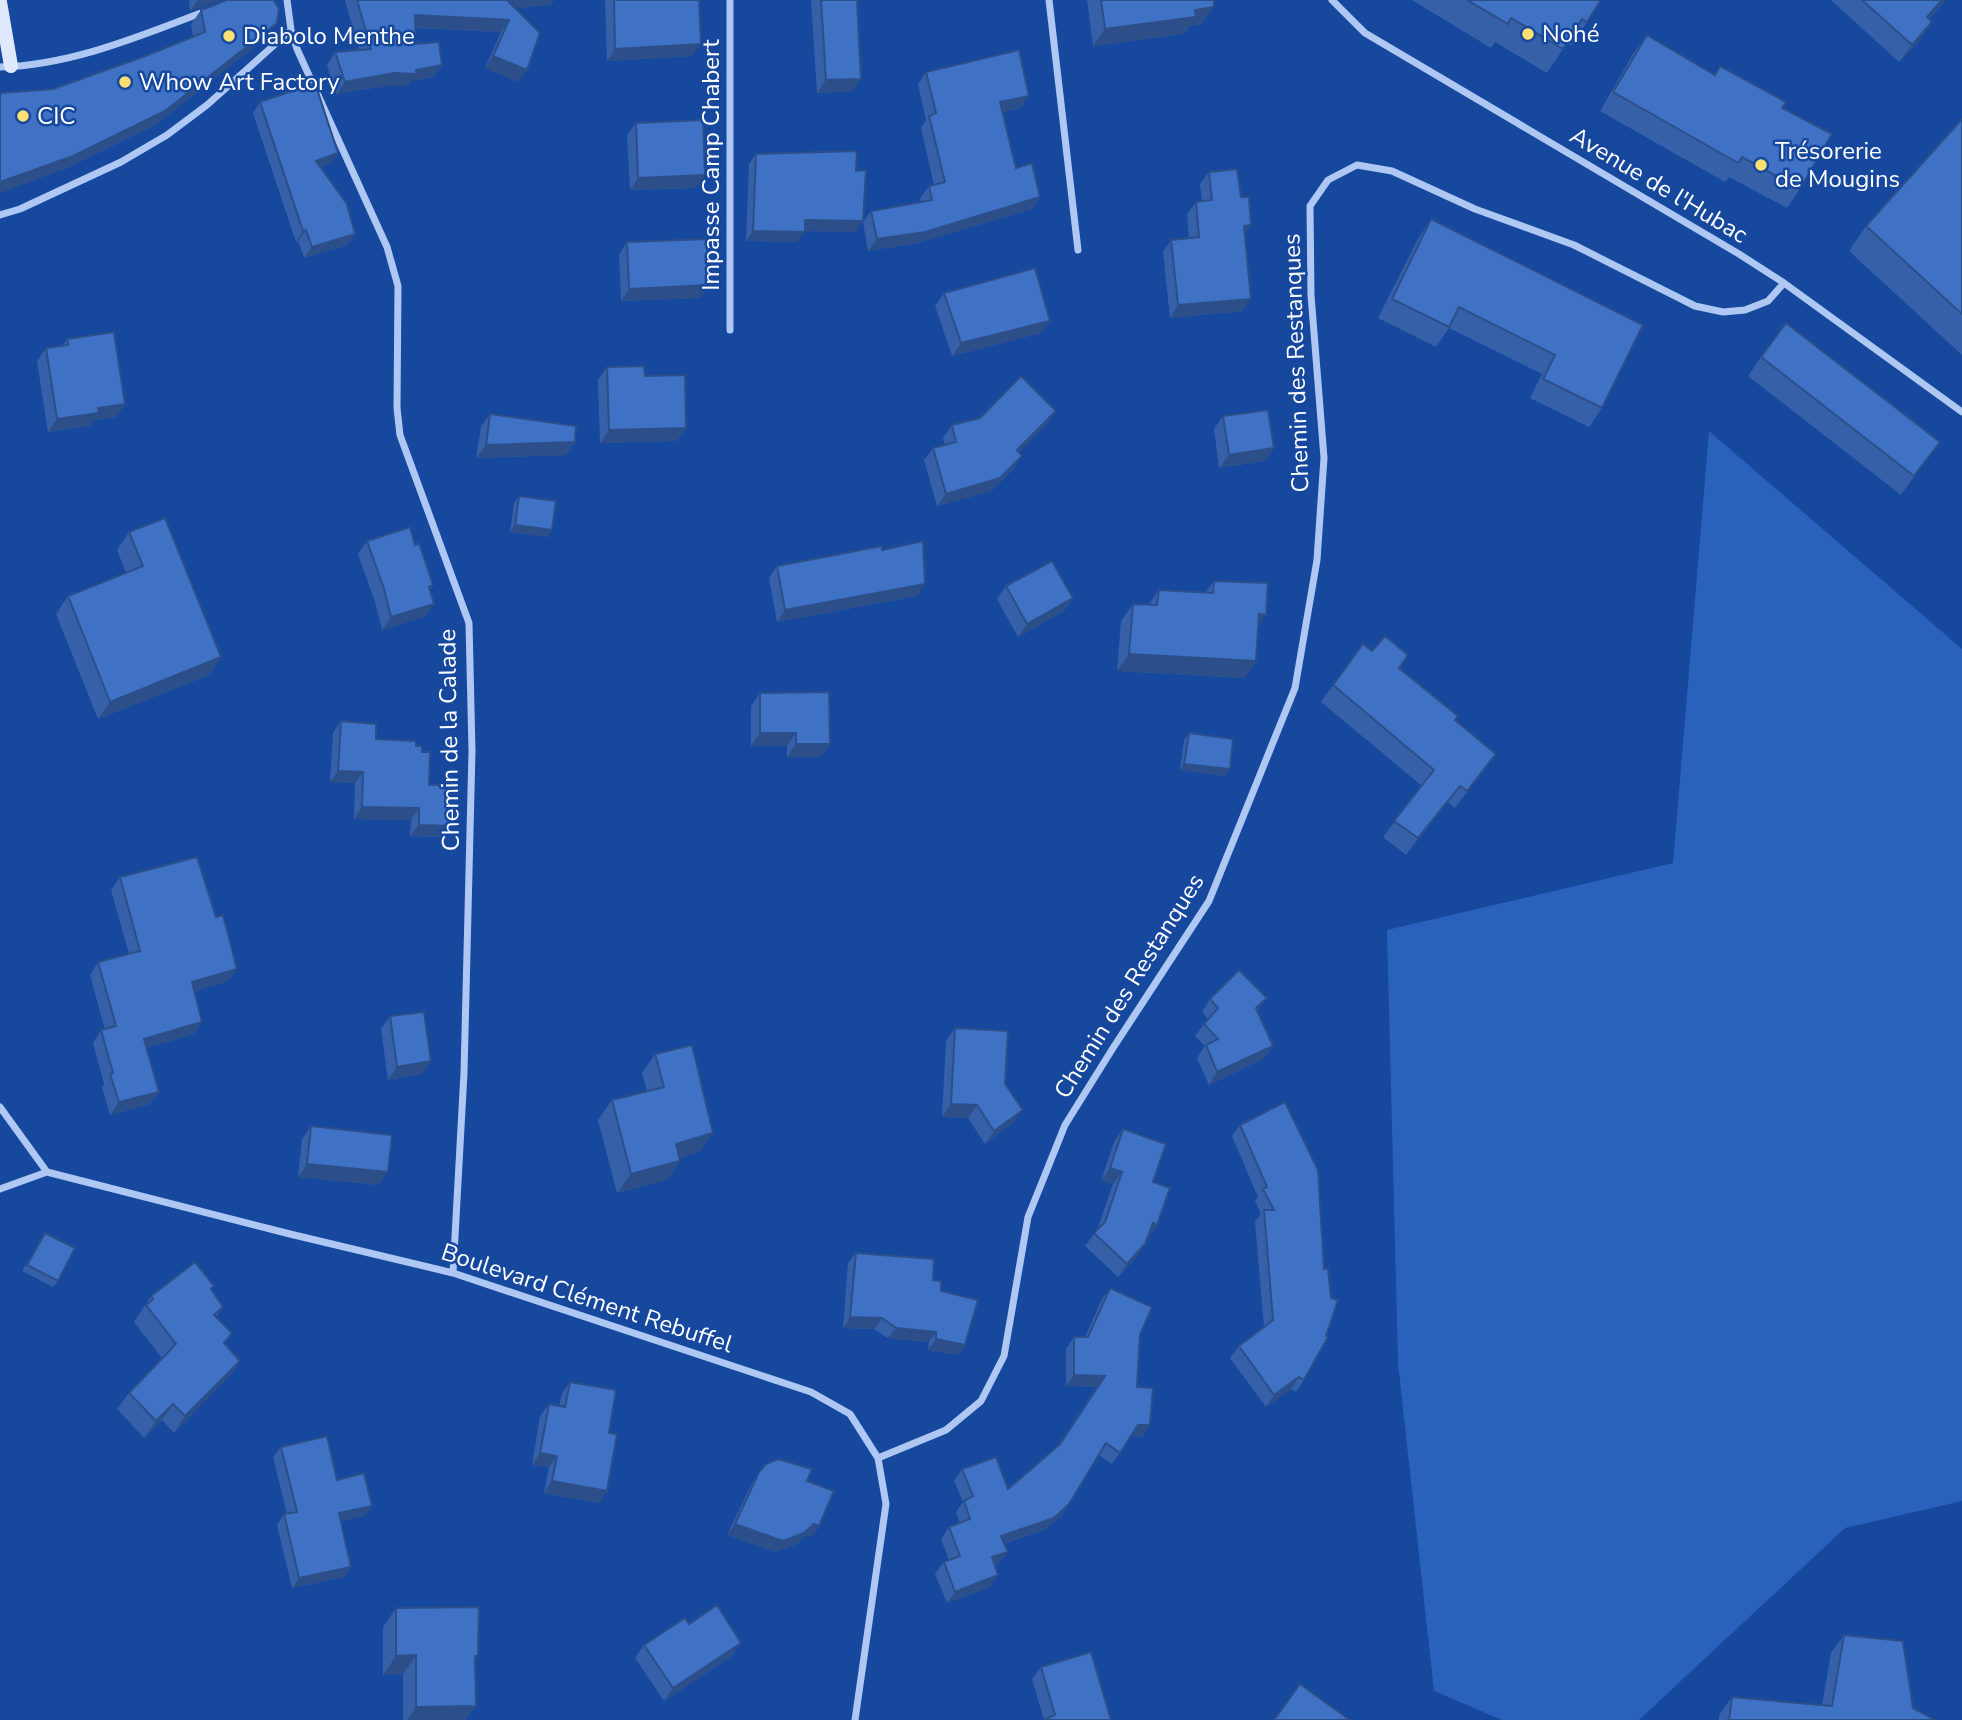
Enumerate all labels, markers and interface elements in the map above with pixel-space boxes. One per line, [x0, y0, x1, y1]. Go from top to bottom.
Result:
place label: Nohé [1542, 18, 1600, 50]
place label: Diabolo Menthe [243, 20, 415, 52]
marker: Nohé [1520, 26, 1536, 42]
marker: Diabolo Menthe [221, 28, 237, 44]
street label: Impasse Camp Chabert [695, 39, 727, 291]
place label: Whow Art Factory [139, 66, 340, 98]
marker: Whow Art Factory [117, 74, 133, 90]
place label: CIC [37, 100, 75, 132]
marker: CIC [15, 108, 31, 124]
street label: Avenue de l'Hubac [1564, 119, 1754, 251]
place label: Trésorerie de Mougins [1775, 135, 1900, 195]
marker: Trésorerie de Mougins [1753, 157, 1769, 173]
street label: Chemin des Restanques [1275, 233, 1317, 493]
street label: Chemin de la Calade [431, 629, 467, 851]
street label: Chemin des Restanques [1047, 868, 1211, 1104]
street label: Boulevard Clément Rebuffel [437, 1236, 737, 1360]

